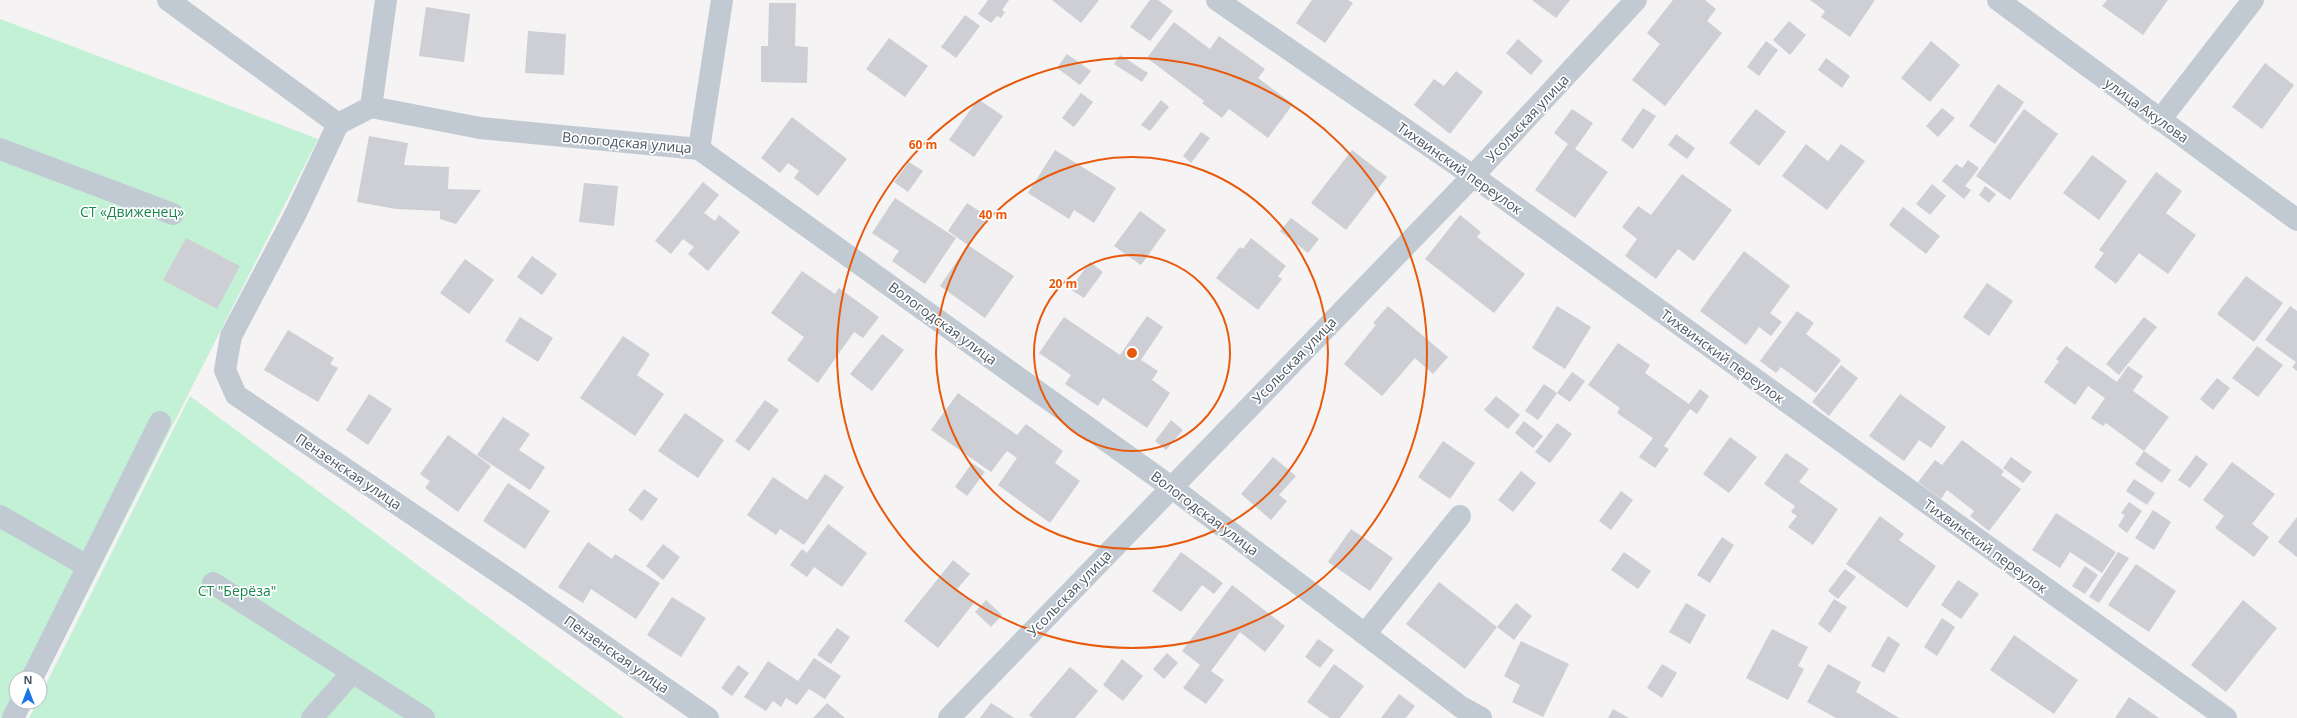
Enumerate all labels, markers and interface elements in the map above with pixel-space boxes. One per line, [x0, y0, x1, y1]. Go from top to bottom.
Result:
street label: Усольская улица [1481, 70, 1573, 166]
street label: улица Акулова [2101, 73, 2193, 147]
street label: Тихвинский переулок [1394, 118, 1527, 219]
street label: Вологодская улица [561, 127, 693, 157]
text: 60 m [909, 136, 937, 153]
park label: СТ «Движенец» [80, 202, 184, 221]
text: 40 m [979, 206, 1007, 223]
text: 20 m [1049, 275, 1077, 292]
street label: Вологодская улица [885, 277, 1001, 369]
street label: Тихвинский переулок [1657, 305, 1789, 408]
street label: Усольская улица [1248, 313, 1340, 407]
centre of rings [1125, 346, 1139, 360]
street label: Пензенская улица [292, 428, 406, 514]
street label: Вологодская улица [1147, 466, 1263, 560]
street label: Тихвинский переулок [1920, 495, 2052, 598]
street label: Усольская улица [1023, 546, 1115, 640]
park label: СТ "Берёза" [198, 581, 276, 600]
street label: Пензенская улица [561, 611, 673, 697]
north arrow [8, 670, 48, 710]
text: N [24, 672, 32, 687]

